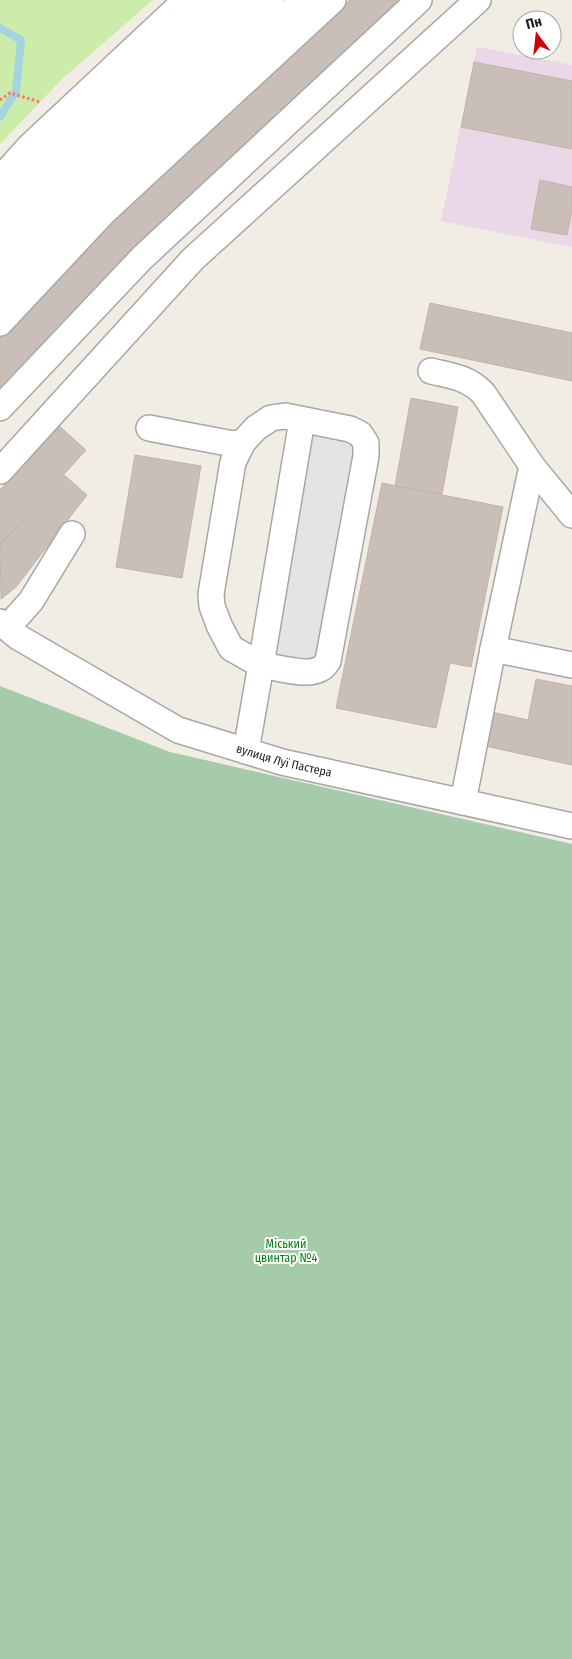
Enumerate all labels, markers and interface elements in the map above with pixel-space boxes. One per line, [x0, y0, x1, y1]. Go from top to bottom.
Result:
north arrow [512, 10, 562, 60]
text: Пн [524, 13, 544, 33]
street label: вулиця Луї Пастера [235, 741, 333, 780]
park label: Міський цвинтар №4 [255, 1237, 318, 1265]

